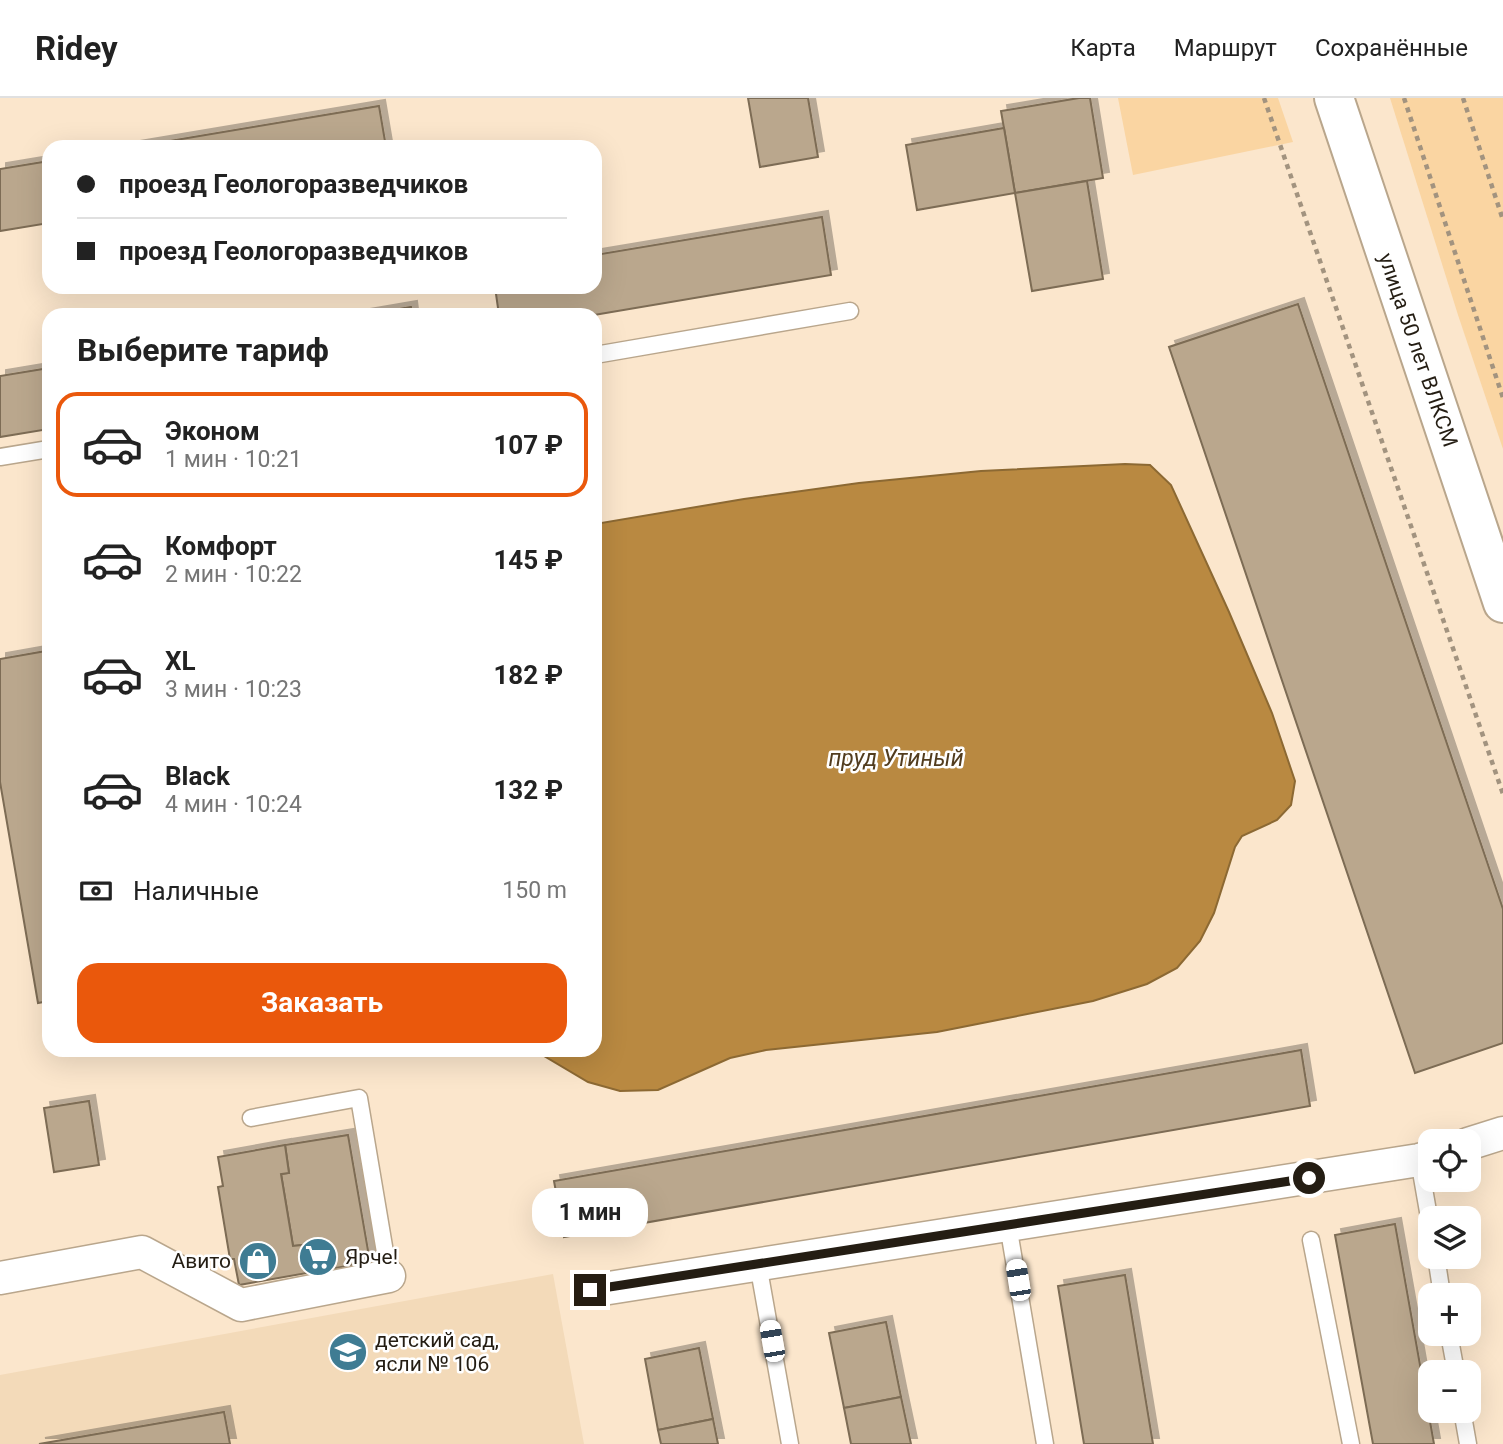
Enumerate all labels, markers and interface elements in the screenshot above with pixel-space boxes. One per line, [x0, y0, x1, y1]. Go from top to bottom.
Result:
text: Ridey [35, 29, 118, 68]
text: Карта [1070, 34, 1136, 62]
text: Маршрут [1174, 34, 1277, 62]
text: Сохранённые [1315, 34, 1468, 62]
text: проезд Геологоразведчиков [119, 169, 468, 199]
text: проезд Геологоразведчиков [119, 236, 468, 266]
street label: улица 50 лет ВЛКСМ [1374, 250, 1462, 450]
text: Выберите тариф [77, 331, 329, 369]
icon: car [81, 413, 144, 476]
text: Эконом [165, 416, 260, 446]
text: 107 ₽ [493, 430, 563, 460]
text: 1 мин · 10:21 [165, 446, 302, 473]
icon: car [81, 528, 144, 591]
text: Комфорт [165, 531, 277, 561]
text: 145 ₽ [493, 545, 563, 575]
text: 2 мин · 10:22 [165, 561, 302, 588]
icon: car [81, 643, 144, 706]
text: XL [165, 646, 196, 676]
text: 182 ₽ [493, 660, 563, 690]
text: 3 мин · 10:23 [165, 676, 302, 703]
water label: пруд Утиный [828, 745, 964, 772]
icon: car [81, 758, 144, 821]
text: Black [165, 761, 230, 791]
text: 132 ₽ [493, 775, 563, 805]
text: 4 мин · 10:24 [165, 791, 302, 818]
icon: cash [77, 872, 115, 910]
text: Наличные [133, 876, 259, 906]
text: 150 m [502, 877, 567, 904]
button: Заказать [77, 963, 567, 1043]
map controls [1418, 1129, 1481, 1423]
button: locate [1418, 1129, 1481, 1192]
route start [1293, 1162, 1325, 1194]
callout: 1 мин [532, 1188, 648, 1238]
text: 1 мин [559, 1199, 621, 1226]
button: layers [1418, 1206, 1481, 1269]
supermarket icon: Ярче! [297, 1236, 339, 1278]
shop icon: Авито [237, 1240, 279, 1282]
place label: Ярче! [345, 1245, 398, 1269]
place label: Авито [172, 1249, 231, 1273]
car [1005, 1258, 1032, 1302]
route end [574, 1274, 606, 1306]
button: + [1418, 1283, 1481, 1346]
car [759, 1318, 786, 1364]
place label: детский сад, ясли № 106 [375, 1328, 499, 1376]
school or university icon: детский сад, ясли № 106 [327, 1331, 369, 1373]
button: − [1418, 1360, 1481, 1423]

